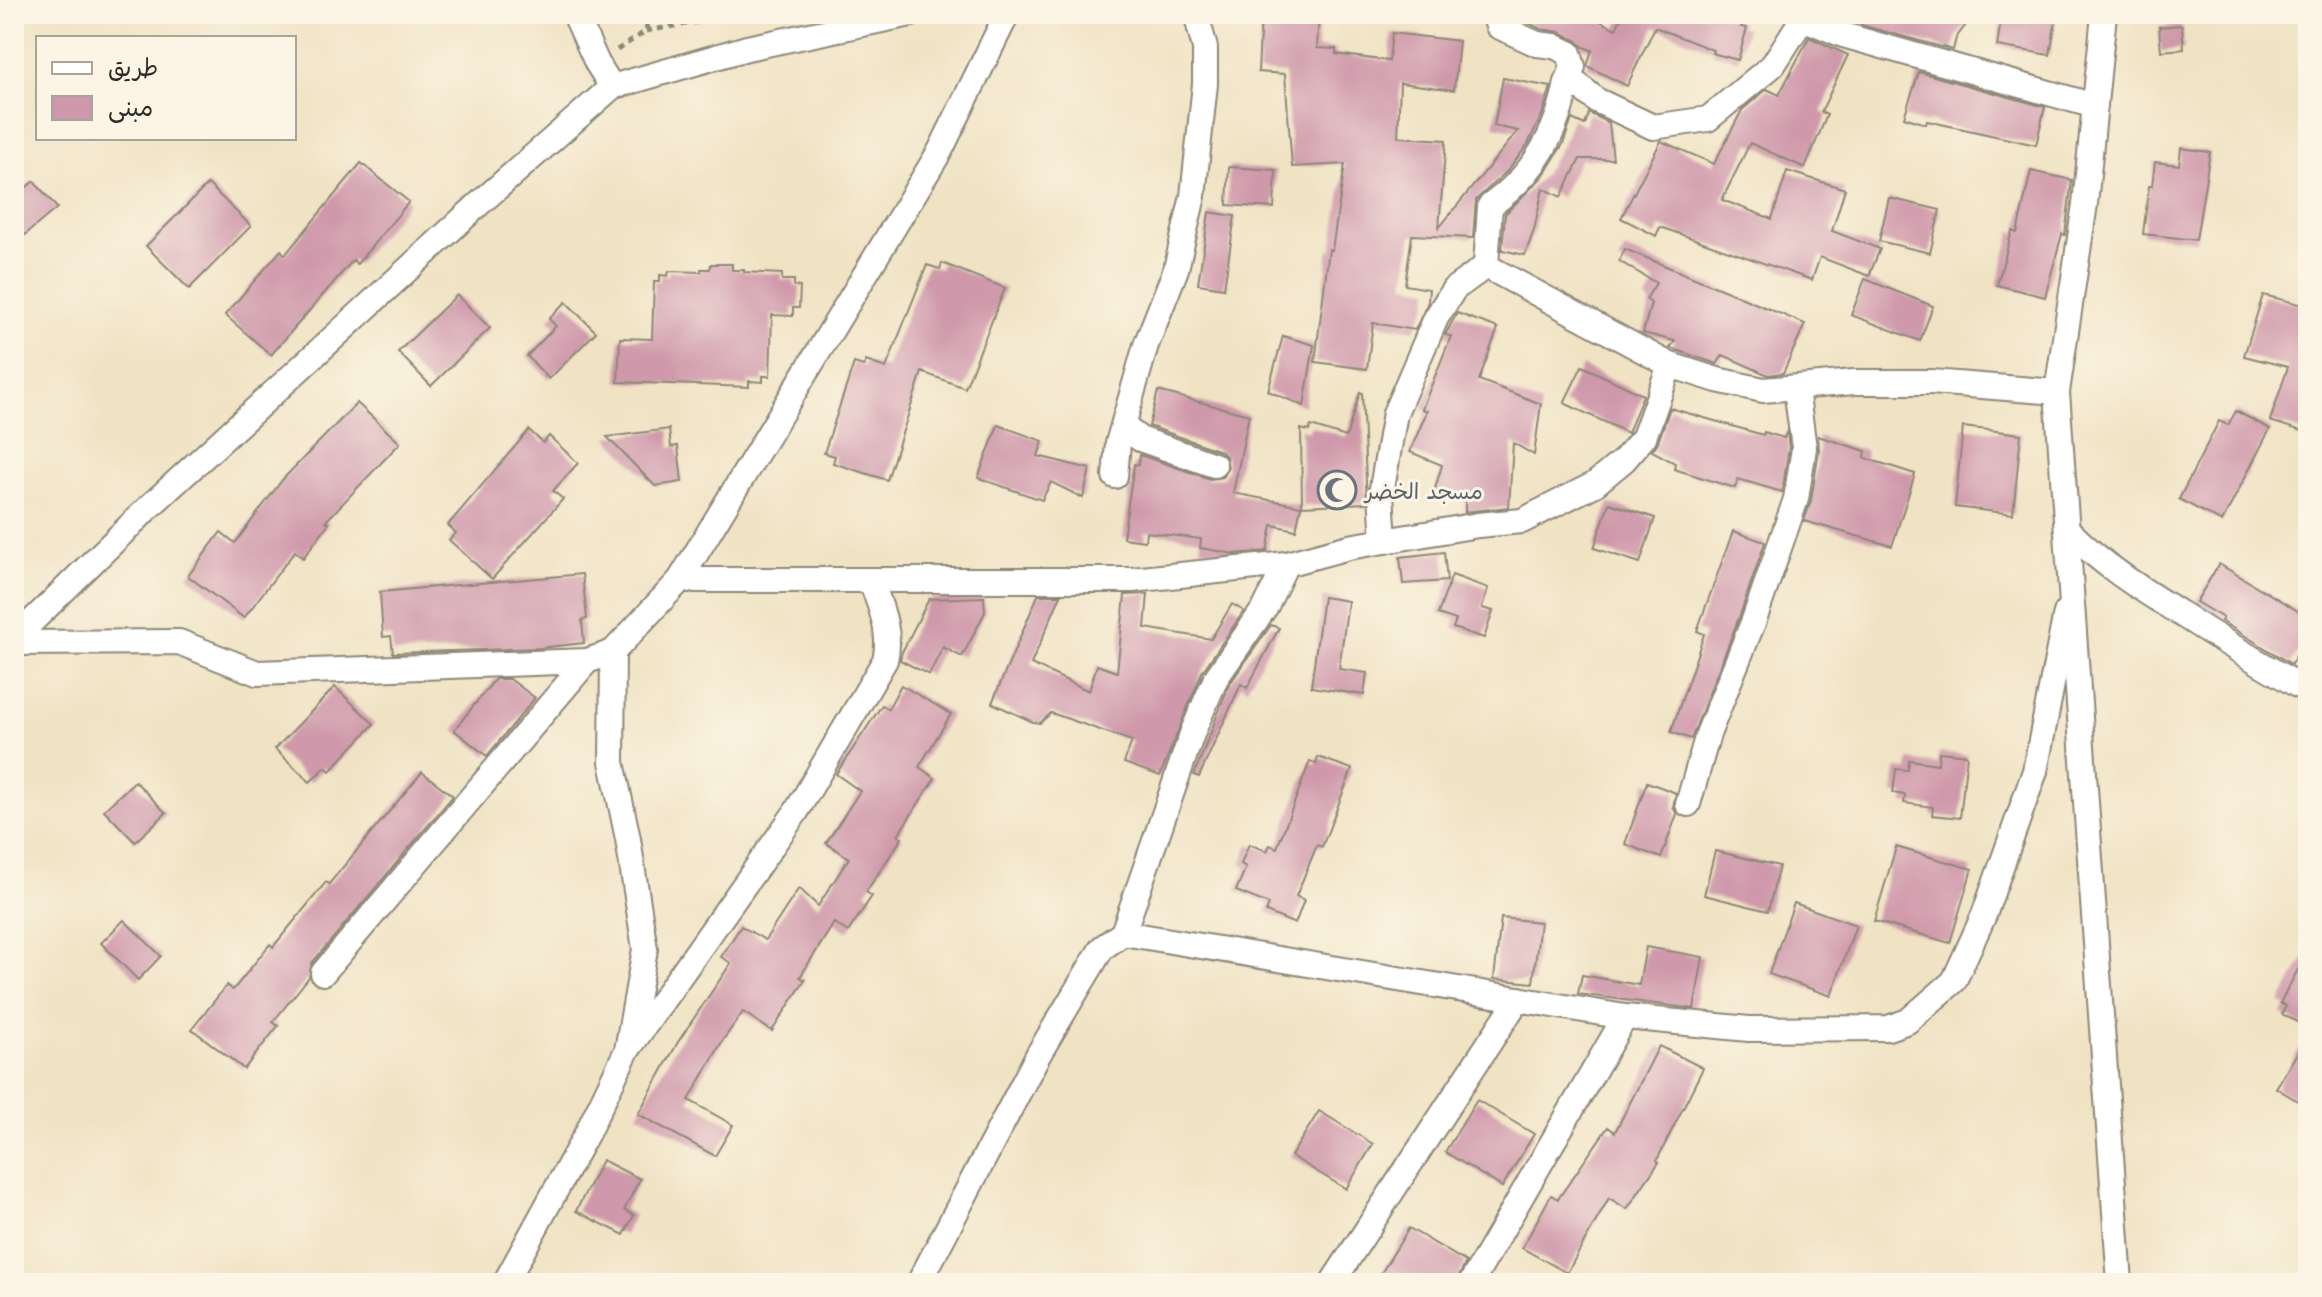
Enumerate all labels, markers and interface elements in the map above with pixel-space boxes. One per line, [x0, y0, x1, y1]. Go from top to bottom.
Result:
legend [36, 36, 296, 140]
text: طريق [108, 51, 158, 82]
text: مبنى [108, 91, 153, 123]
mosque icon: مسجد الخضر [1316, 469, 1358, 511]
place label: مسجد الخضر [1363, 476, 1483, 505]

